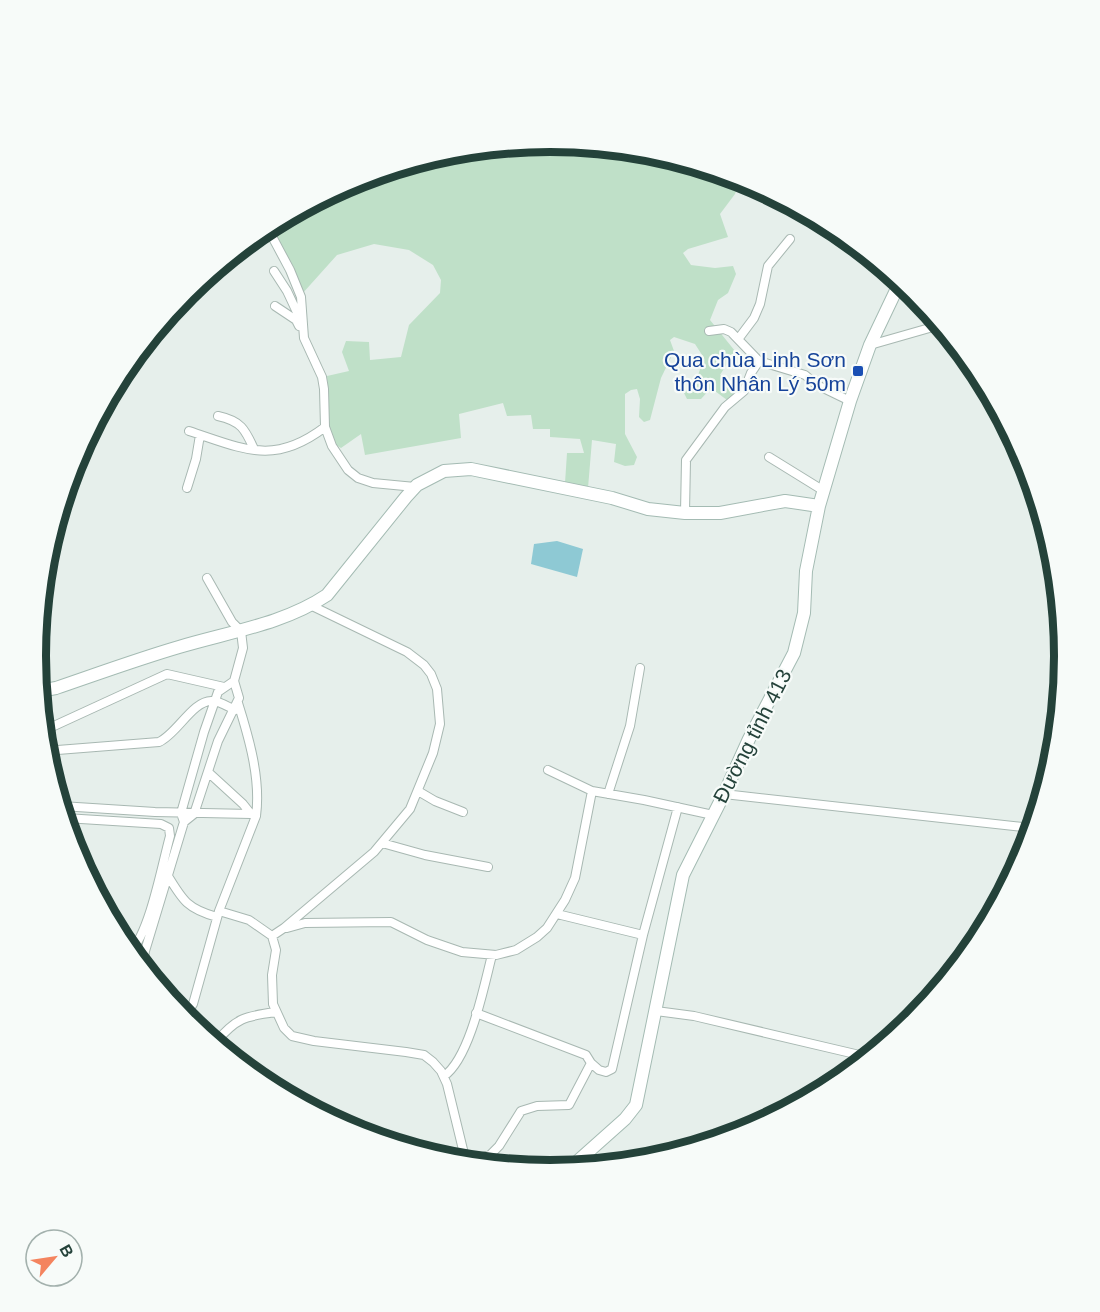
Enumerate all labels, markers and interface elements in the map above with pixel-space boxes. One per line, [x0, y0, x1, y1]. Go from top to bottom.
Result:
place label: Qua chùa Linh Sơn thôn Nhân Lý 50m [664, 348, 846, 395]
marker: Qua chùa Linh Sơn thôn Nhân Lý 50m [851, 364, 865, 378]
street label: Đường tỉnh 413 [708, 665, 796, 807]
north arrow [24, 1228, 84, 1288]
text: B [56, 1242, 77, 1260]

